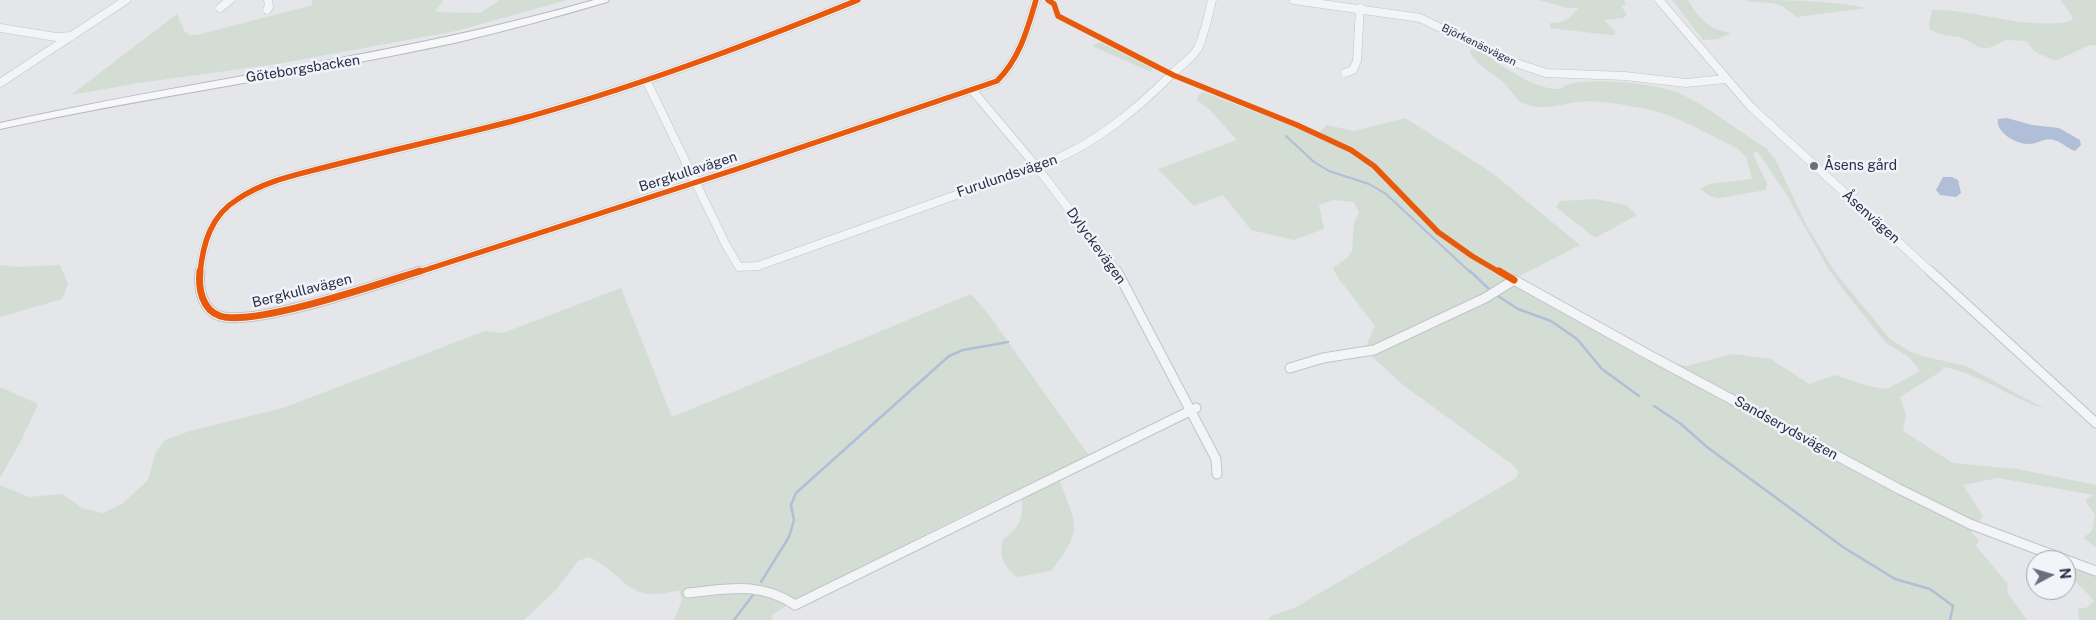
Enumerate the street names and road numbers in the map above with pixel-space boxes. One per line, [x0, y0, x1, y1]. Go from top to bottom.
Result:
street label: Björkenäsvägen [1439, 21, 1519, 69]
street label: Göteborgsbacken [245, 52, 361, 86]
street label: Bergkullavägen [637, 148, 739, 196]
street label: Furulundsvägen [955, 151, 1059, 201]
street label: Åsenvägen [1839, 187, 1903, 247]
street label: Dylyckevägen [1063, 204, 1129, 288]
street label: Bergkullavägen [250, 271, 354, 311]
street label: Sandserydsvägen [1731, 393, 1841, 463]

